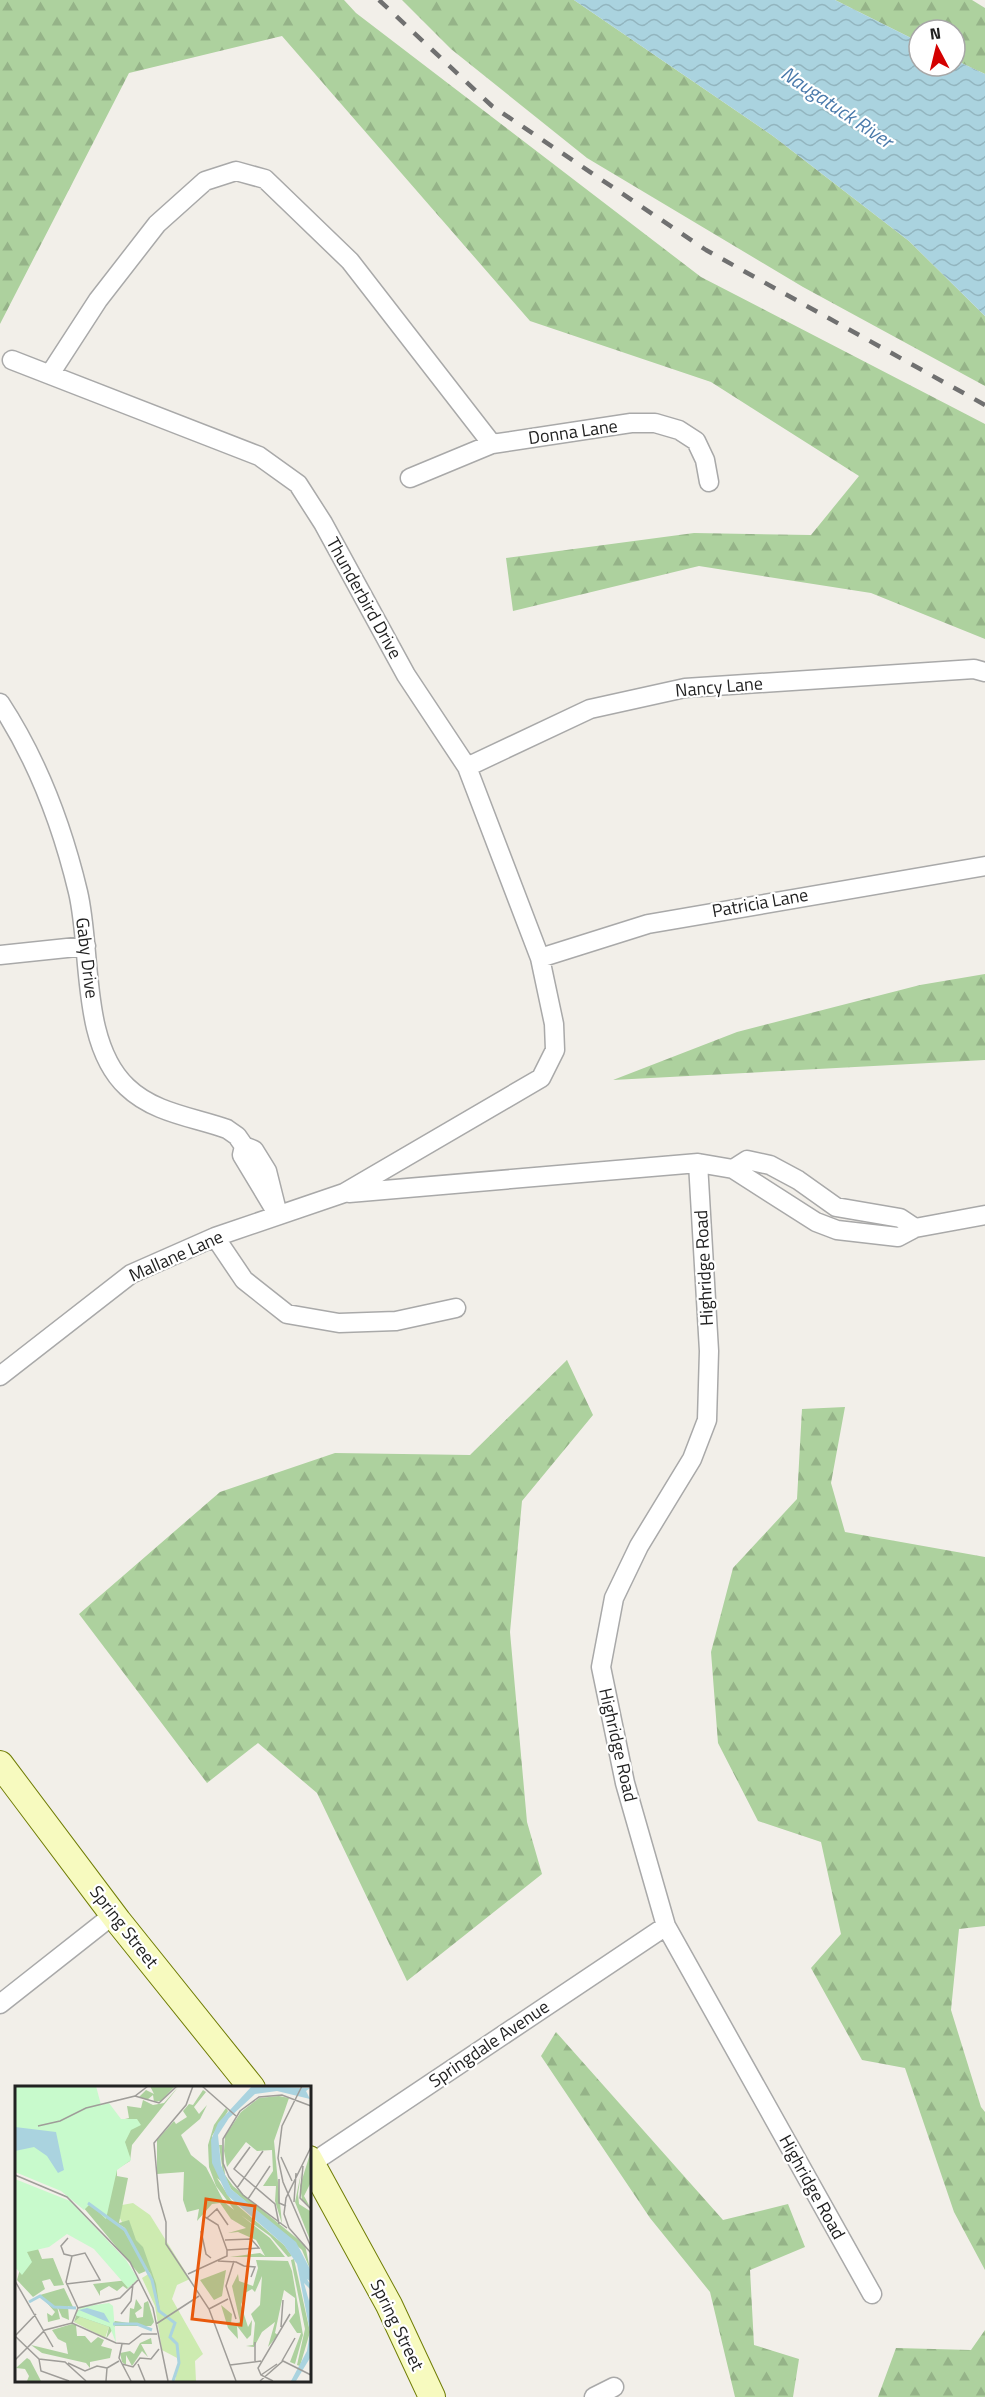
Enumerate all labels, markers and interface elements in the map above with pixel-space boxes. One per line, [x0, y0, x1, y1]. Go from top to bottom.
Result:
north arrow [907, 18, 967, 78]
text: N [928, 21, 942, 46]
water label: Naugatuck River [775, 58, 902, 157]
street label: Donna Lane [527, 412, 619, 451]
street label: Thunderbird Drive [320, 532, 409, 664]
street label: Nancy Lane [674, 669, 764, 704]
street label: Patricia Lane [710, 881, 810, 924]
street label: Gaby Drive [69, 916, 106, 1000]
street label: Highridge Road [687, 1209, 720, 1327]
street label: Mallane Lane [124, 1223, 227, 1288]
street label: Highridge Road [592, 1685, 645, 1804]
street label: Spring Street [83, 1879, 166, 1974]
street label: Springdale Avenue [423, 1993, 554, 2094]
inset map [15, 2086, 310, 2382]
street label: Highridge Road [773, 2129, 852, 2244]
street label: Spring Street [364, 2275, 432, 2376]

